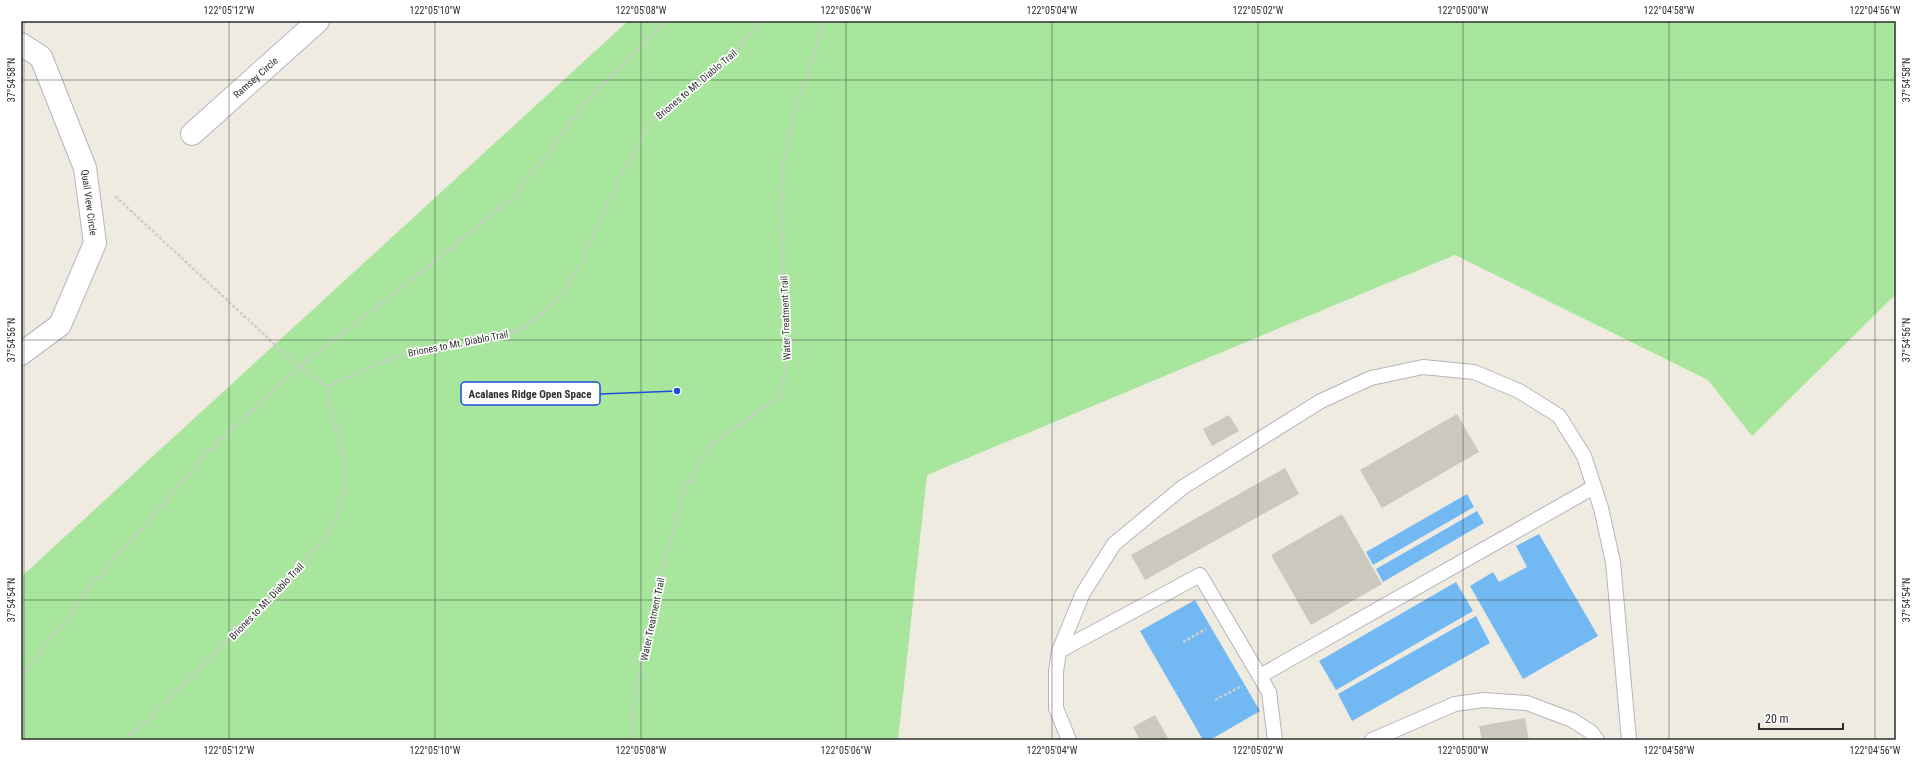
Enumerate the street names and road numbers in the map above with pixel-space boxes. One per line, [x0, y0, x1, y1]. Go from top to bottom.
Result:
street label: Briones to Mt. Diablo Trail [654, 47, 739, 121]
street label: Ramsey Circle [231, 55, 280, 100]
street label: Quail View Circle [79, 169, 99, 236]
street label: Water Treatment Trail [779, 276, 792, 360]
street label: Briones to Mt. Diablo Trail [407, 328, 509, 359]
street label: Briones to Mt. Diablo Trail [227, 561, 306, 642]
street label: Water Treatment Trail [638, 577, 667, 662]

